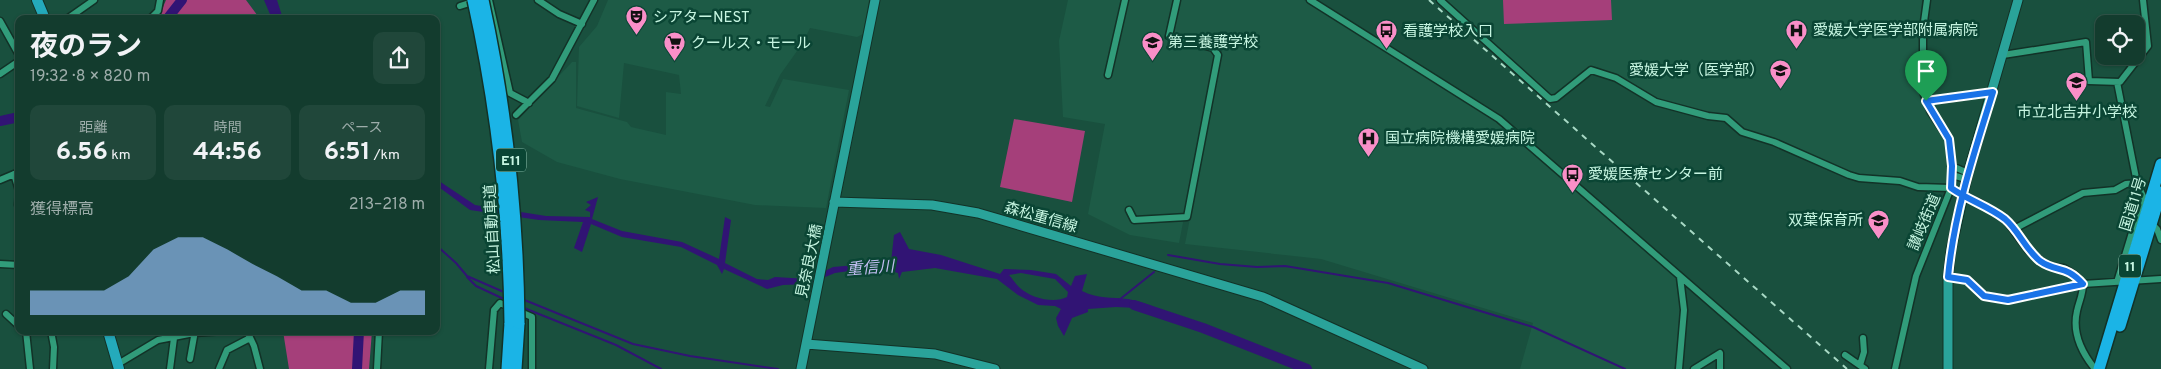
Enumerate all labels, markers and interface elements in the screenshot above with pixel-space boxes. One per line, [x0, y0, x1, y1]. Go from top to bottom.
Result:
theatre icon: シアターNEST [625, 5, 649, 36]
place label: シアターNEST [653, 9, 750, 28]
map controls [2095, 15, 2145, 65]
button: locate [2095, 15, 2145, 65]
hospital icon: 愛媛大学医学部附属病院 [1785, 18, 1809, 49]
bus stop icon: 看護学校入口 [1375, 19, 1399, 50]
place label: 愛媛大学医学部附属病院 [1813, 21, 1978, 41]
place label: 看護学校入口 [1403, 23, 1493, 42]
text: 夜のラン [30, 30, 142, 66]
school or university icon: 第三養護学校 [1140, 30, 1164, 61]
supermarket icon: クールス・モール [663, 31, 687, 62]
button: share [373, 32, 425, 84]
place label: 第三養護学校 [1168, 34, 1258, 53]
place label: クールス・モール [691, 35, 811, 54]
pin [1905, 50, 1947, 101]
icon: arrive [1912, 57, 1940, 85]
school or university icon: 愛媛大学（医学部） [1768, 58, 1792, 89]
place label: 愛媛大学（医学部） [1629, 62, 1764, 81]
text: 19:32 · 8 × 820 m [30, 67, 150, 87]
school or university icon: 市立北吉井小学校 [2065, 71, 2089, 102]
place label: 市立北吉井小学校 [2017, 103, 2137, 123]
text: 距離 [79, 120, 107, 137]
text: 時間 [213, 120, 241, 137]
text: ペース [341, 120, 382, 137]
hospital icon: 国立病院機構愛媛病院 [1357, 126, 1381, 157]
place label: 国立病院機構愛媛病院 [1385, 129, 1535, 149]
text: 6.56 [56, 137, 108, 169]
text: 44:56 [193, 137, 262, 169]
text: 6:51 [324, 137, 370, 169]
text: km [108, 147, 131, 164]
text: /km [370, 147, 400, 164]
road number: E11 [496, 148, 526, 172]
bus stop icon: 愛媛医療センター前 [1560, 162, 1584, 193]
place label: 愛媛医療センター前 [1588, 166, 1723, 185]
street label: 国道11号 [2117, 175, 2152, 234]
street label: 松山自動車道 [482, 183, 505, 274]
street label: 讃岐街道 [1905, 191, 1946, 254]
text: 213–218 m [349, 195, 425, 215]
street label: 森松重信線 [1002, 199, 1079, 238]
text: 獲得標高 [30, 200, 94, 220]
school or university icon: 双葉保育所 [1867, 208, 1891, 239]
place label: 双葉保育所 [1788, 212, 1863, 231]
street label: 見奈良大橋 [793, 223, 828, 300]
road number: 11 [2119, 255, 2141, 278]
water label: 重信川 [845, 257, 897, 281]

